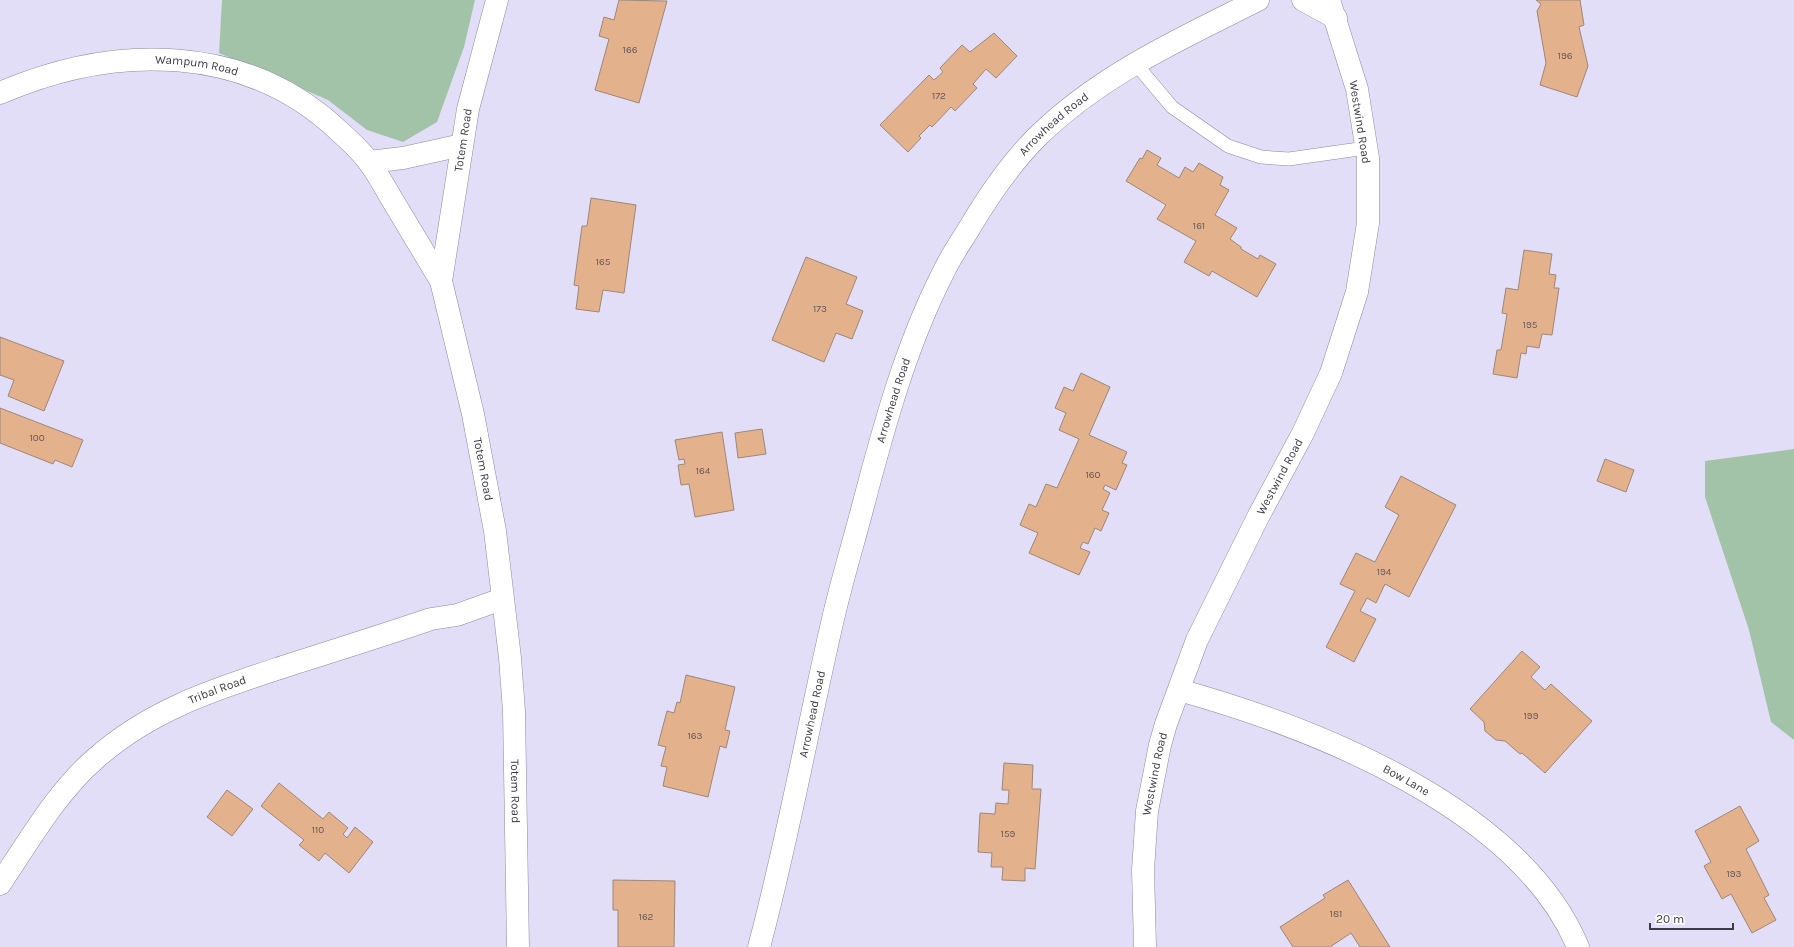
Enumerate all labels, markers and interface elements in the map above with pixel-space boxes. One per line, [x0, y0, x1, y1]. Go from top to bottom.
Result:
house number: 166 [623, 44, 638, 56]
house number: 196 [1558, 50, 1573, 62]
street label: Wampum Road [155, 52, 240, 79]
street label: Westwind Road [1346, 79, 1374, 165]
street label: Arrowhead Road [1016, 89, 1091, 159]
house number: 172 [932, 90, 946, 102]
street label: Totem Road [451, 107, 475, 173]
house number: 161 [1193, 220, 1205, 232]
house number: 165 [596, 256, 611, 268]
house number: 173 [813, 303, 827, 315]
house number: 195 [1523, 319, 1538, 331]
street label: Arrowhead Road [873, 356, 913, 445]
house number: 100 [29, 432, 45, 444]
street label: Westwind Road [1254, 436, 1306, 517]
street label: Totem Road [471, 437, 496, 502]
house number: 164 [696, 465, 711, 477]
house number: 160 [1086, 469, 1101, 481]
house number: 194 [1377, 566, 1392, 578]
street label: Arrowhead Road [796, 669, 828, 759]
street label: Tribal Road [186, 673, 248, 707]
house number: 199 [1524, 710, 1539, 722]
house number: 163 [688, 730, 703, 742]
street label: Westwind Road [1139, 731, 1170, 817]
street label: Totem Road [508, 759, 523, 823]
street label: Bow Lane [1381, 762, 1432, 799]
house number: 110 [312, 824, 324, 836]
house number: 159 [1001, 828, 1016, 840]
house number: 193 [1726, 868, 1742, 880]
scale bar [1650, 905, 1733, 931]
house number: 181 [1330, 908, 1342, 920]
house number: 162 [639, 911, 654, 923]
text: 20 m [1656, 912, 1684, 926]

